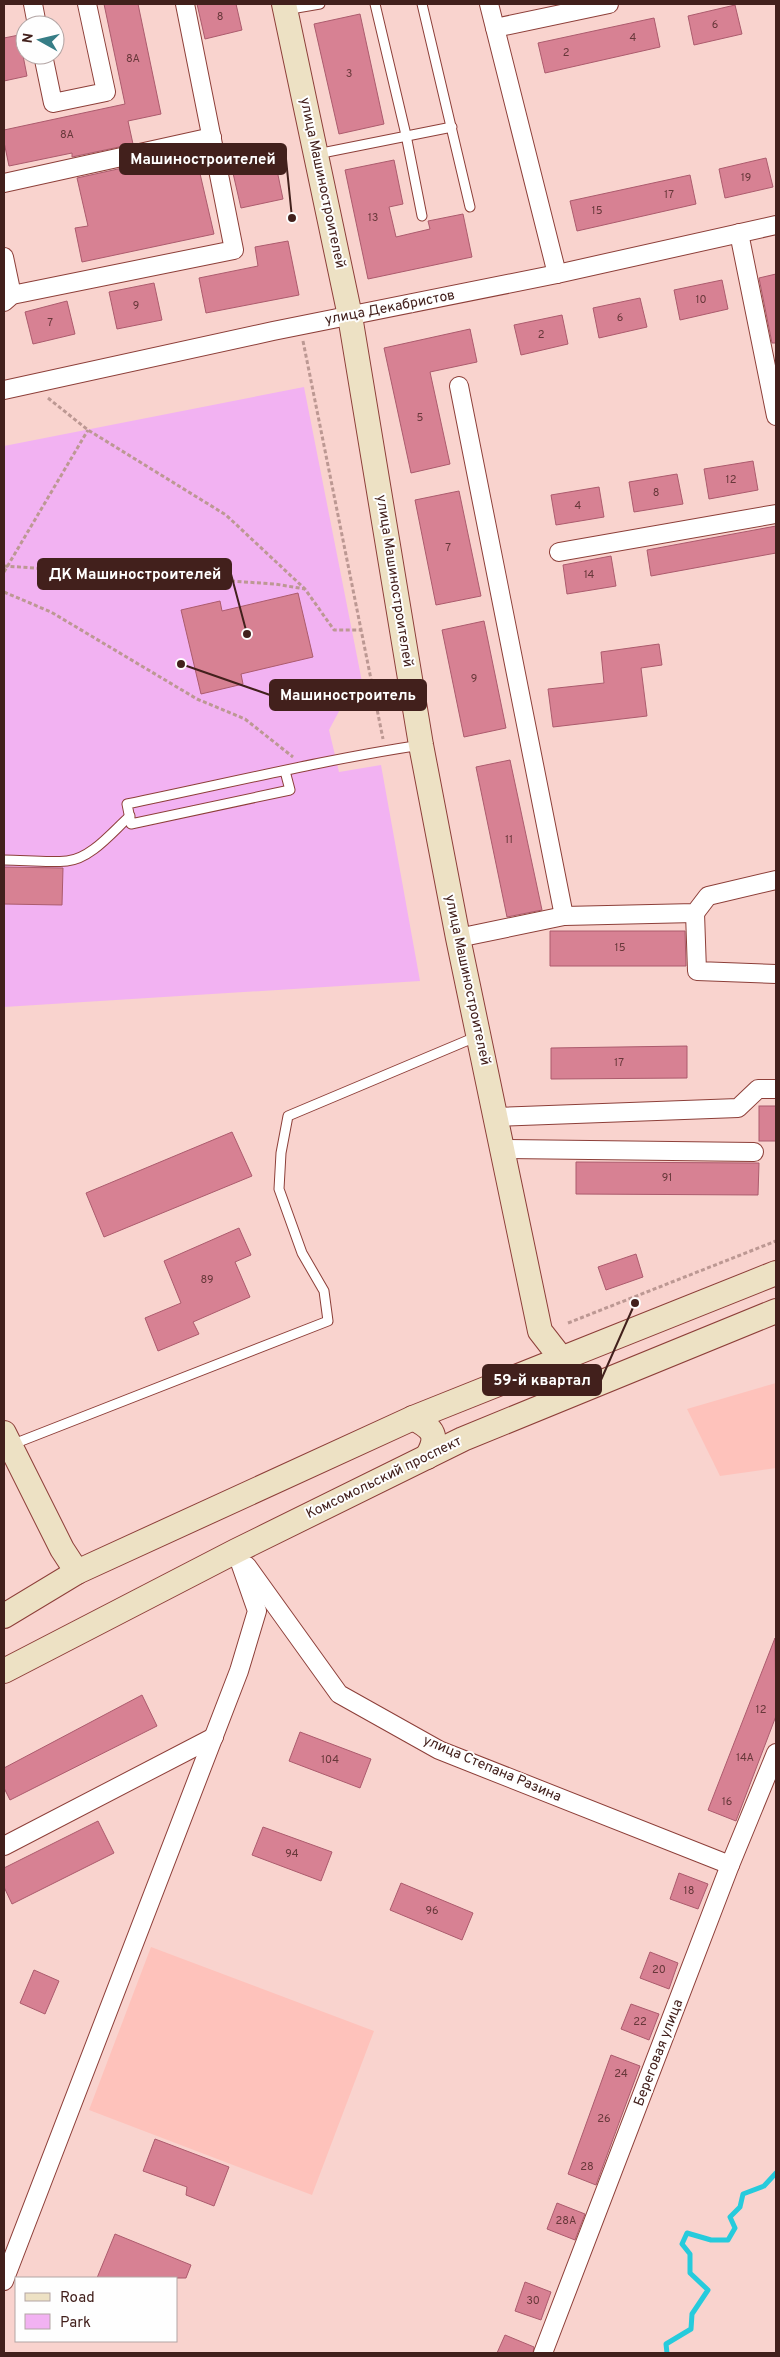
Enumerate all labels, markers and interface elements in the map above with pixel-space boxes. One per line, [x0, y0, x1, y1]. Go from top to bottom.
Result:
house number: 8 [217, 10, 223, 24]
north arrow [15, 15, 65, 65]
house number: 6 [712, 18, 718, 32]
house number: 4 [630, 31, 637, 45]
text: N [19, 32, 38, 45]
house number: 2 [563, 46, 569, 60]
house number: 8А [126, 52, 140, 66]
house number: 3 [346, 67, 352, 81]
street label: улица Машиностроителей [296, 96, 348, 270]
house number: 8А [60, 128, 74, 142]
callout: Машиностроителей [120, 144, 286, 174]
text: Машиностроителей [130, 151, 276, 170]
house number: 19 [741, 171, 751, 185]
house number: 17 [664, 188, 674, 202]
house number: 15 [592, 204, 603, 218]
house number: 13 [368, 211, 378, 225]
street label: улица Декабристов [324, 287, 456, 329]
house number: 10 [695, 293, 707, 307]
house number: 9 [133, 299, 139, 313]
house number: 6 [617, 311, 623, 325]
house number: 7 [47, 316, 53, 330]
house number: 2 [538, 328, 544, 342]
house number: 5 [417, 411, 424, 425]
house number: 12 [726, 473, 736, 487]
house number: 8 [653, 486, 659, 500]
street label: улица Машиностроителей [372, 494, 416, 668]
house number: 4 [575, 499, 582, 513]
house number: 7 [445, 541, 451, 555]
callout: ДК Машиностроителей [38, 559, 231, 589]
text: ДК Машиностроителей [49, 566, 221, 585]
house number: 14 [584, 568, 595, 582]
house number: 9 [471, 672, 477, 686]
callout: Машиностроитель [270, 680, 426, 710]
text: Машиностроитель [280, 687, 416, 706]
house number: 11 [505, 833, 513, 847]
street label: улица Машиностроителей [441, 893, 493, 1067]
house number: 15 [615, 941, 626, 955]
house number: 17 [614, 1056, 624, 1070]
house number: 91 [662, 1171, 672, 1185]
house number: 89 [200, 1273, 214, 1287]
callout: 59-й квартал [483, 1365, 601, 1395]
text: 59-й квартал [493, 1372, 591, 1391]
street label: Комсомольский проспект [304, 1433, 464, 1523]
house number: 12 [756, 1703, 766, 1717]
street label: улица Степана Разина [420, 1732, 564, 1806]
house number: 14А [736, 1751, 754, 1765]
house number: 104 [321, 1753, 339, 1767]
house number: 16 [722, 1795, 732, 1809]
house number: 94 [285, 1847, 299, 1861]
house number: 18 [684, 1884, 694, 1898]
house number: 96 [425, 1904, 439, 1918]
house number: 20 [652, 1963, 666, 1977]
street label: Береговая улица [631, 1997, 687, 2109]
house number: 22 [633, 2015, 647, 2029]
house number: 24 [614, 2067, 628, 2081]
house number: 26 [597, 2112, 611, 2126]
house number: 28 [580, 2160, 594, 2174]
house number: 28А [556, 2214, 576, 2228]
legend [15, 2277, 178, 2342]
text: Road [60, 2289, 95, 2308]
house number: 30 [526, 2294, 540, 2308]
text: Park [60, 2314, 91, 2333]

